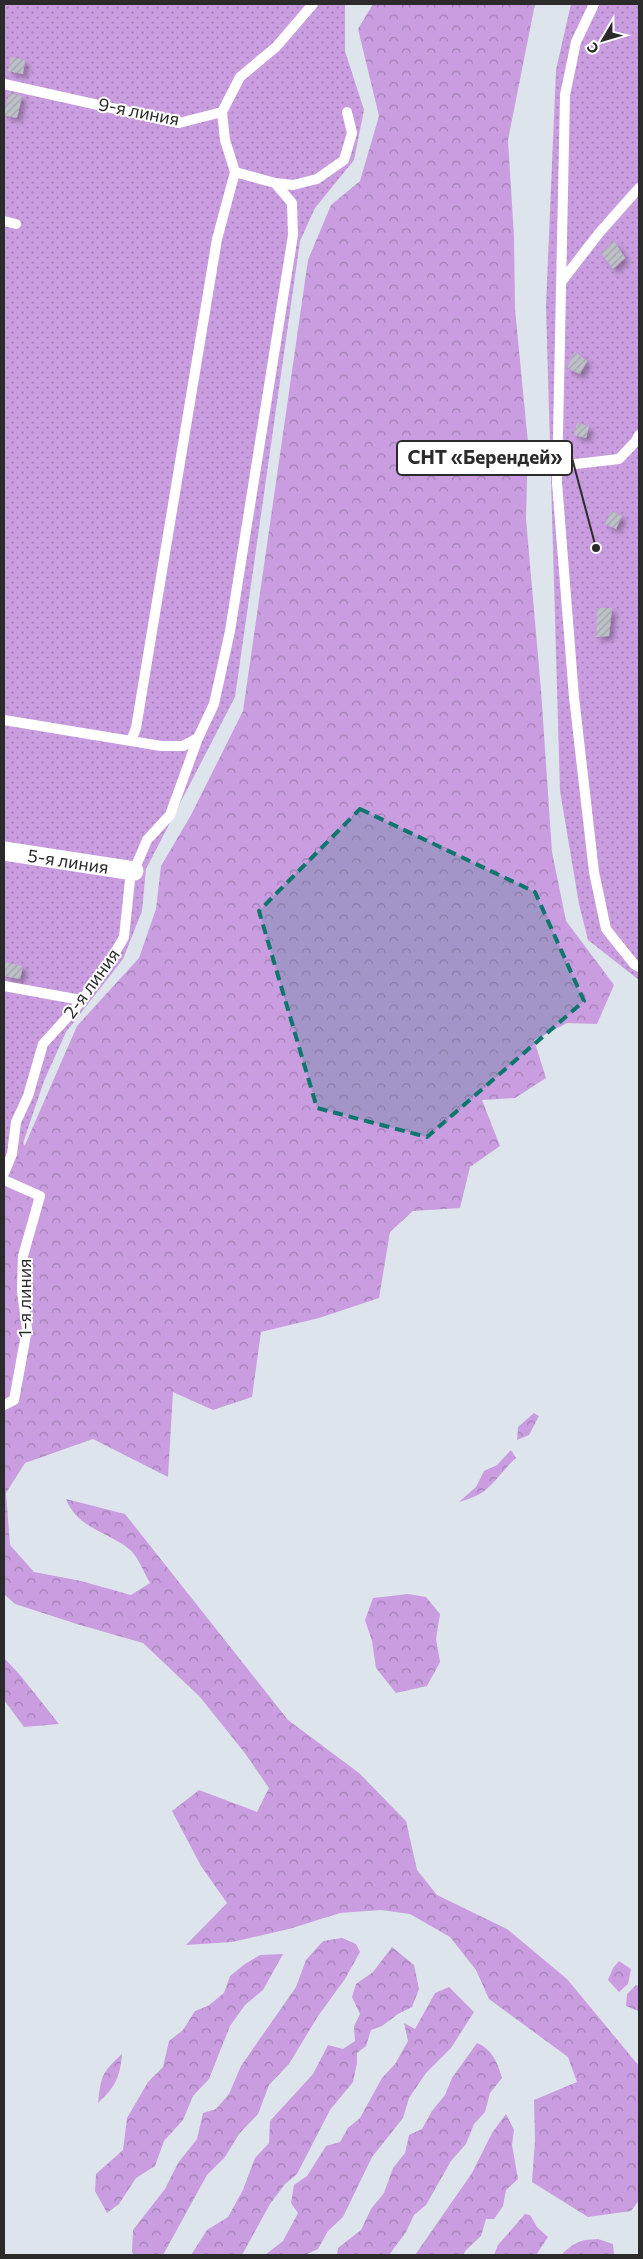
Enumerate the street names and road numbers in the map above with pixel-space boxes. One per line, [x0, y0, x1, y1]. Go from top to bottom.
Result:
street label: 9-я линия [97, 92, 181, 130]
street label: 5-я линия [26, 844, 110, 878]
street label: 2-я линия [58, 944, 124, 1022]
street label: 1-я линия [13, 1259, 35, 1337]

